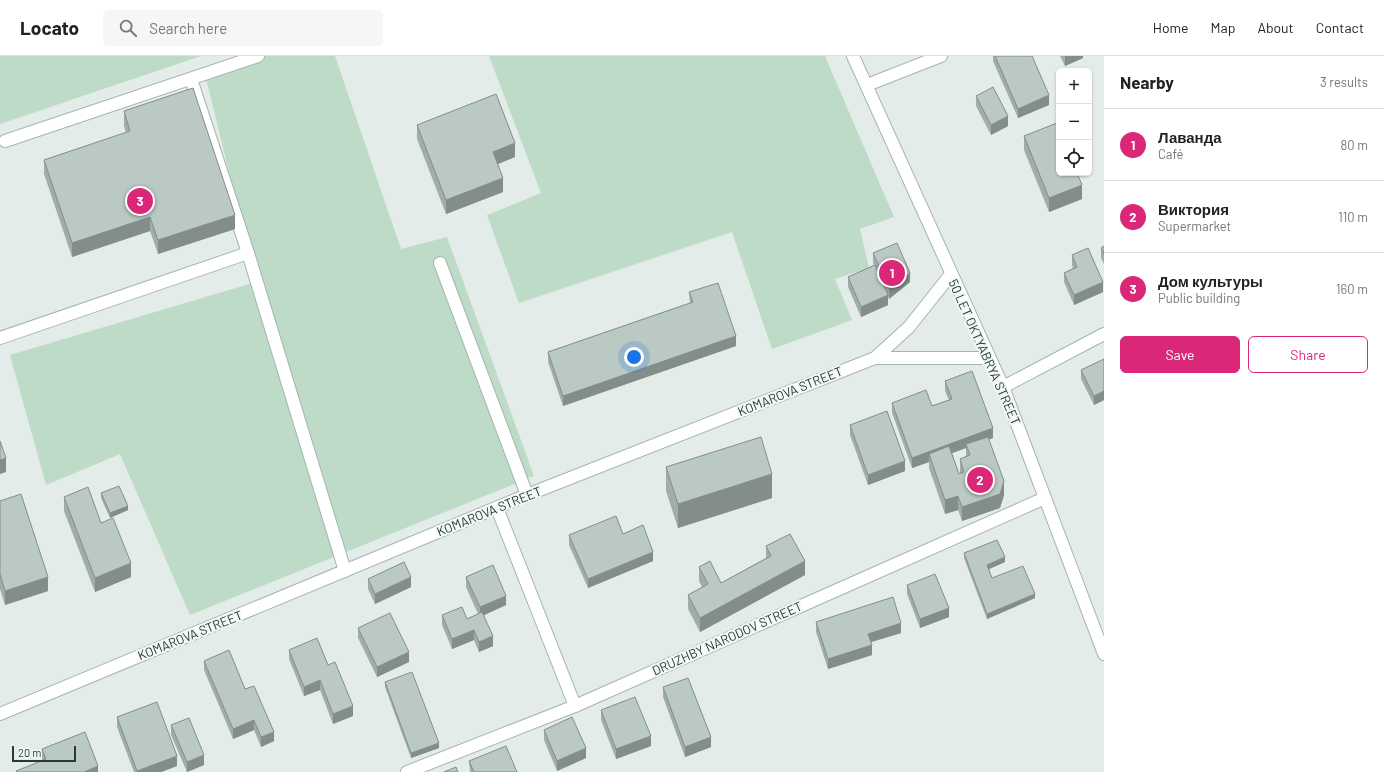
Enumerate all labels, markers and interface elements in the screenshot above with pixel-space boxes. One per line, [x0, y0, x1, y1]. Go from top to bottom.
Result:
search box [103, 10, 383, 46]
text: Locato [20, 16, 79, 39]
icon: search [117, 17, 139, 39]
text: Search here [149, 19, 227, 37]
text: Home [1153, 19, 1189, 36]
text: Map [1211, 19, 1235, 36]
text: About [1257, 19, 1294, 36]
text: Contact [1316, 19, 1364, 36]
map controls [1056, 68, 1092, 176]
button: + [1056, 68, 1092, 104]
text: Nearby [1120, 72, 1174, 92]
text: 3 results [1320, 74, 1368, 90]
button: − [1056, 104, 1092, 140]
text: Лаванда [1158, 128, 1222, 146]
text: 1 [1131, 137, 1135, 153]
text: 80 m [1341, 137, 1368, 153]
button: locate [1056, 140, 1092, 176]
text: Café [1158, 146, 1183, 162]
pin: 3 [127, 186, 153, 216]
text: Виктория [1158, 200, 1229, 218]
text: 2 [1129, 209, 1137, 225]
text: 110 m [1338, 209, 1368, 225]
text: Supermarket [1158, 218, 1231, 234]
pin: 1 [879, 258, 905, 288]
text: Дом культуры [1158, 272, 1263, 290]
street label: 50 LET OKTYABRYA STREET [946, 277, 1024, 427]
text: 3 [1129, 281, 1137, 297]
text: 160 m [1336, 281, 1368, 297]
text: Public building [1158, 290, 1240, 306]
button: Save [1120, 336, 1240, 373]
button: Share [1248, 336, 1368, 373]
your location [624, 347, 644, 367]
street label: KOMAROVA STREET [735, 363, 845, 419]
pin: 2 [967, 465, 993, 495]
street label: KOMAROVA STREET [434, 483, 544, 539]
street label: DRUZHBY NARODOV STREET [649, 598, 805, 678]
street label: KOMAROVA STREET [135, 607, 245, 663]
scale bar [12, 744, 76, 763]
text: 20 m [18, 746, 41, 759]

